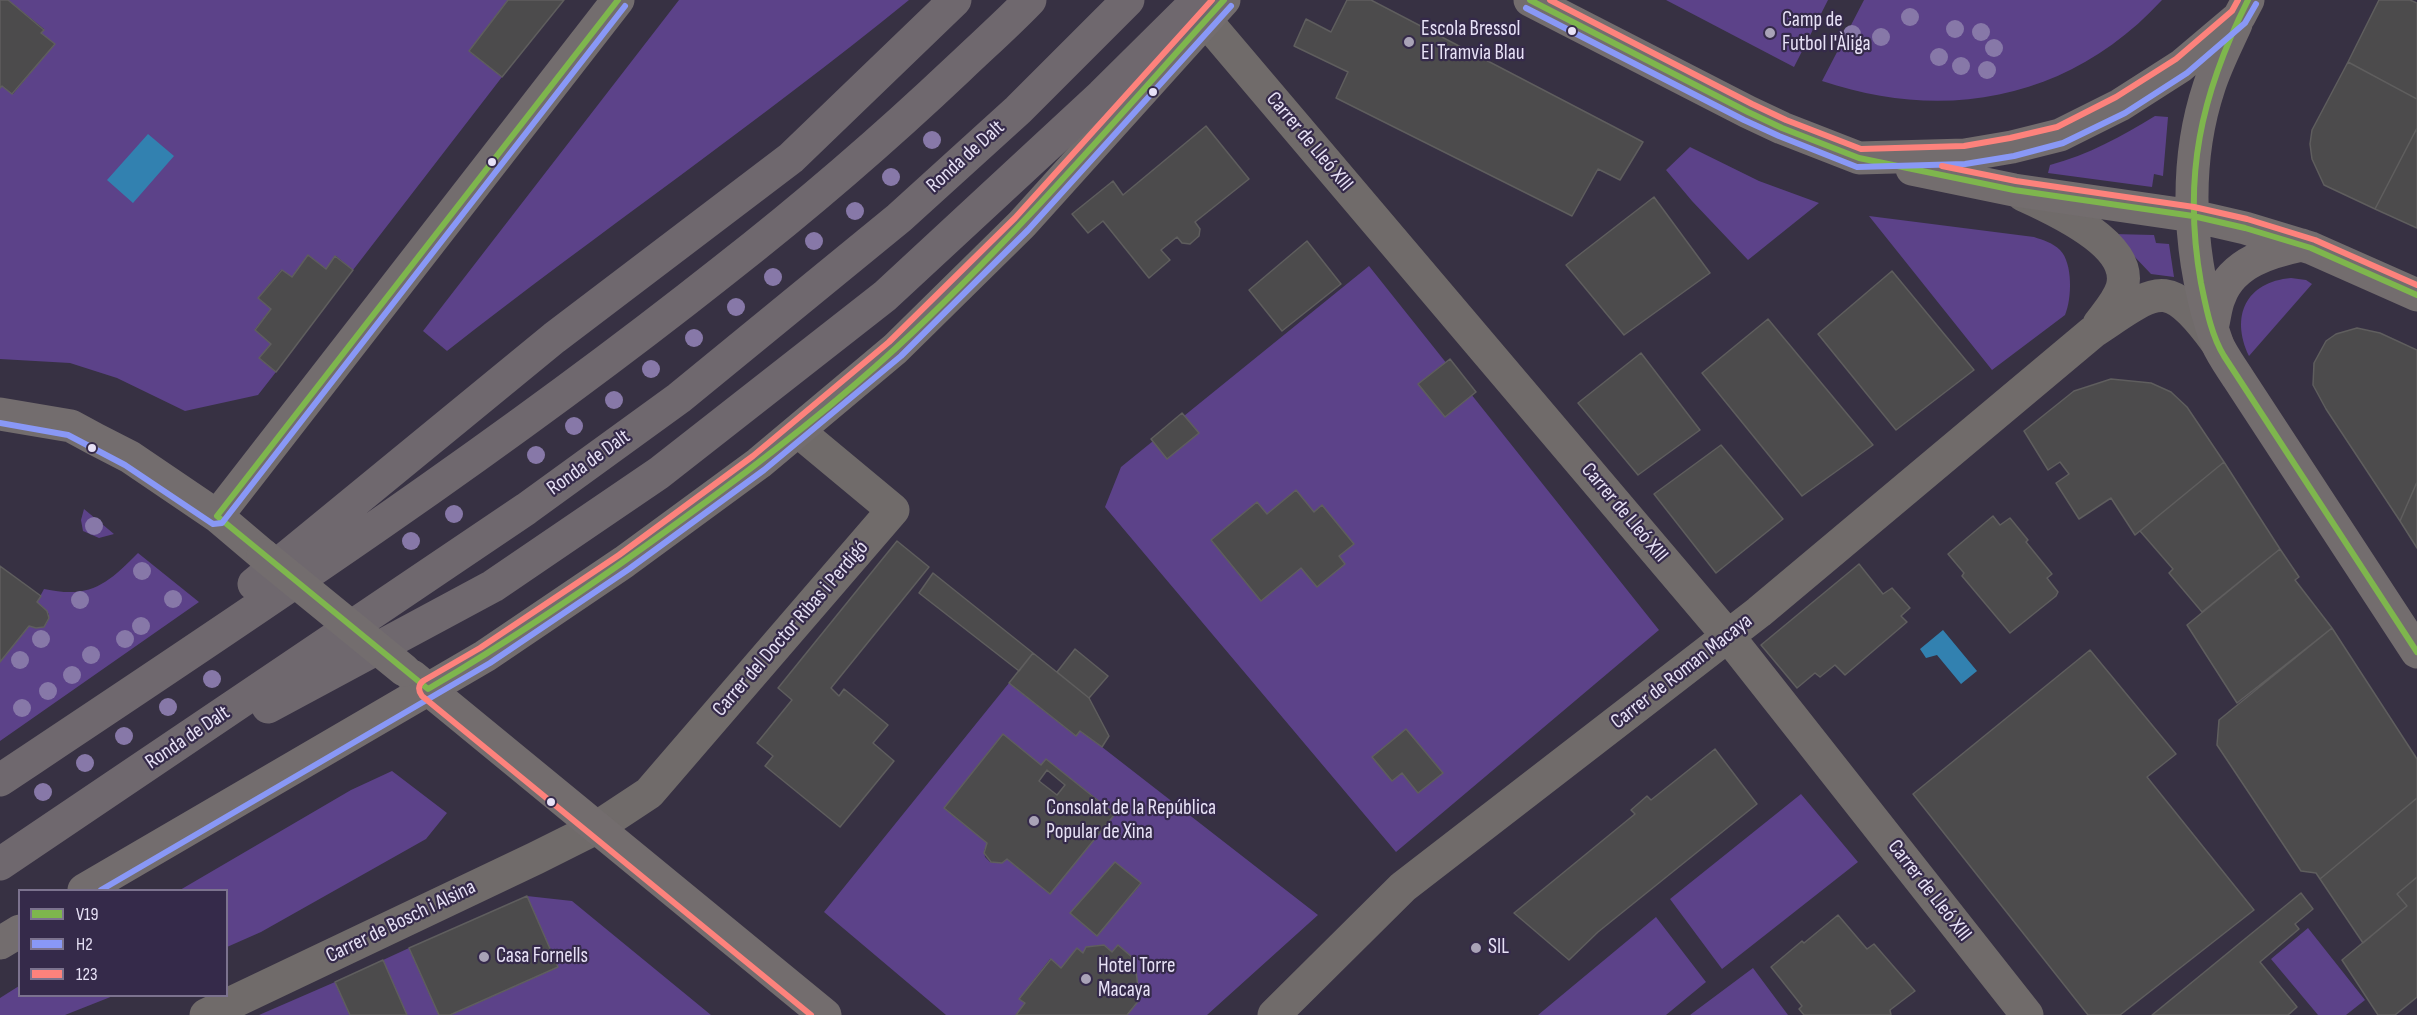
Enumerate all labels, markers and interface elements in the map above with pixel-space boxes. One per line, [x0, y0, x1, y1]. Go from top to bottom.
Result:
place label: Camp de Futbol l'Àliga [1782, 8, 1871, 58]
place label: Escola Bressol El Tramvia Blau [1421, 17, 1525, 67]
unlabelled marker [1566, 25, 1578, 37]
marker: Camp de Futbol l'Àliga [1763, 26, 1777, 40]
marker: Escola Bressol El Tramvia Blau [1402, 35, 1416, 49]
unlabelled marker [1147, 86, 1159, 98]
street label: Carrer de Lleó XIII [1260, 87, 1358, 197]
street label: Ronda de Dalt [922, 115, 1010, 199]
unlabelled marker [486, 156, 498, 168]
street label: Ronda de Dalt [543, 424, 635, 502]
unlabelled marker [86, 442, 98, 454]
street label: Carrer de Lleó XIII [1575, 458, 1673, 568]
street label: Carrer del Doctor Ribas i Perdigó [708, 536, 874, 722]
street label: Carrer de Roman Macaya [1606, 609, 1758, 735]
street label: Ronda de Dalt [141, 701, 235, 775]
unlabelled marker [545, 796, 557, 808]
place label: Consolat de la República Popular de Xina [1046, 796, 1216, 846]
marker: Consolat de la República Popular de Xina [1027, 814, 1041, 828]
street label: Carrer de Lleó XIII [1882, 835, 1976, 947]
street label: Carrer de Bosch i Alsina [322, 875, 480, 969]
legend [18, 889, 228, 997]
text: V19 [76, 904, 98, 925]
text: H2 [76, 934, 93, 955]
place label: SIL [1488, 935, 1509, 961]
marker: SIL [1469, 941, 1483, 955]
place label: Casa Fornells [496, 944, 588, 970]
marker: Casa Fornells [477, 950, 491, 964]
place label: Hotel Torre Macaya [1098, 954, 1175, 1004]
text: 123 [76, 964, 98, 985]
marker: Hotel Torre Macaya [1079, 972, 1093, 986]

